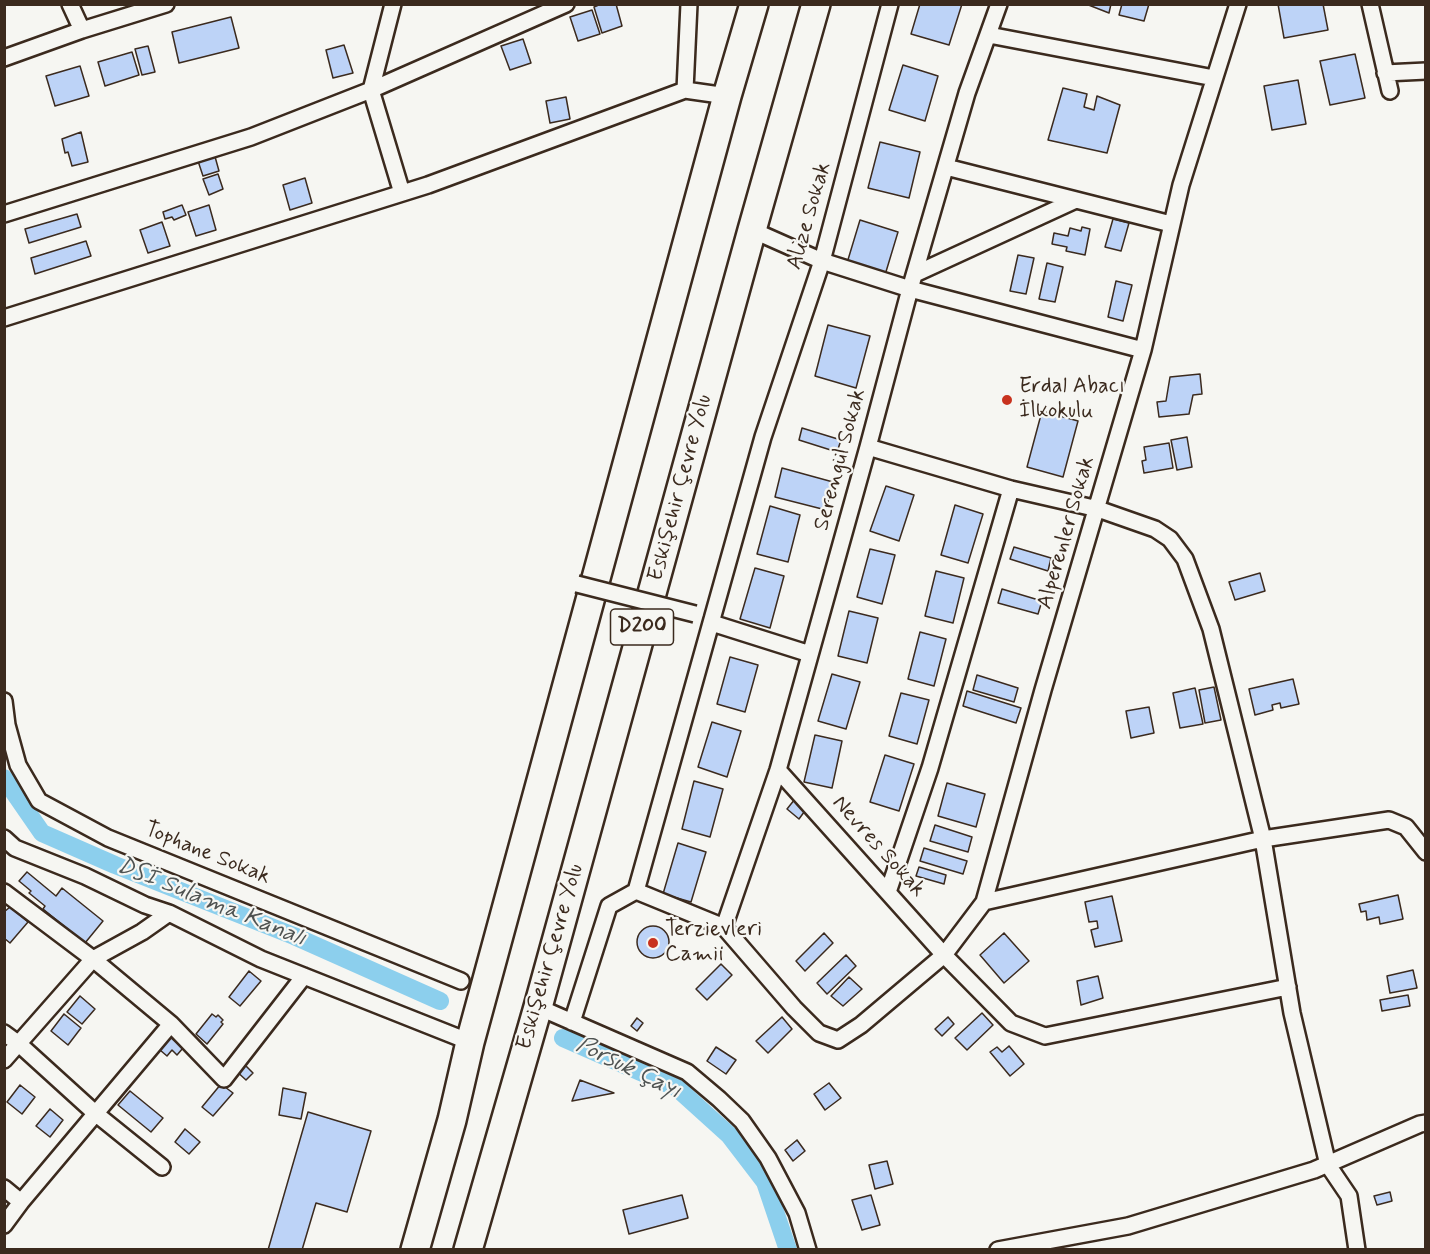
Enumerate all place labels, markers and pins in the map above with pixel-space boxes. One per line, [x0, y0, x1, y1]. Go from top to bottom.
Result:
place label: Erdal Abacı İlkokulu [1019, 374, 1125, 426]
marker: Erdal Abacı İlkokulu [1000, 393, 1014, 407]
place label: Terzievleri Camii [665, 917, 762, 968]
marker: Terzievleri Camii [646, 936, 660, 950]

